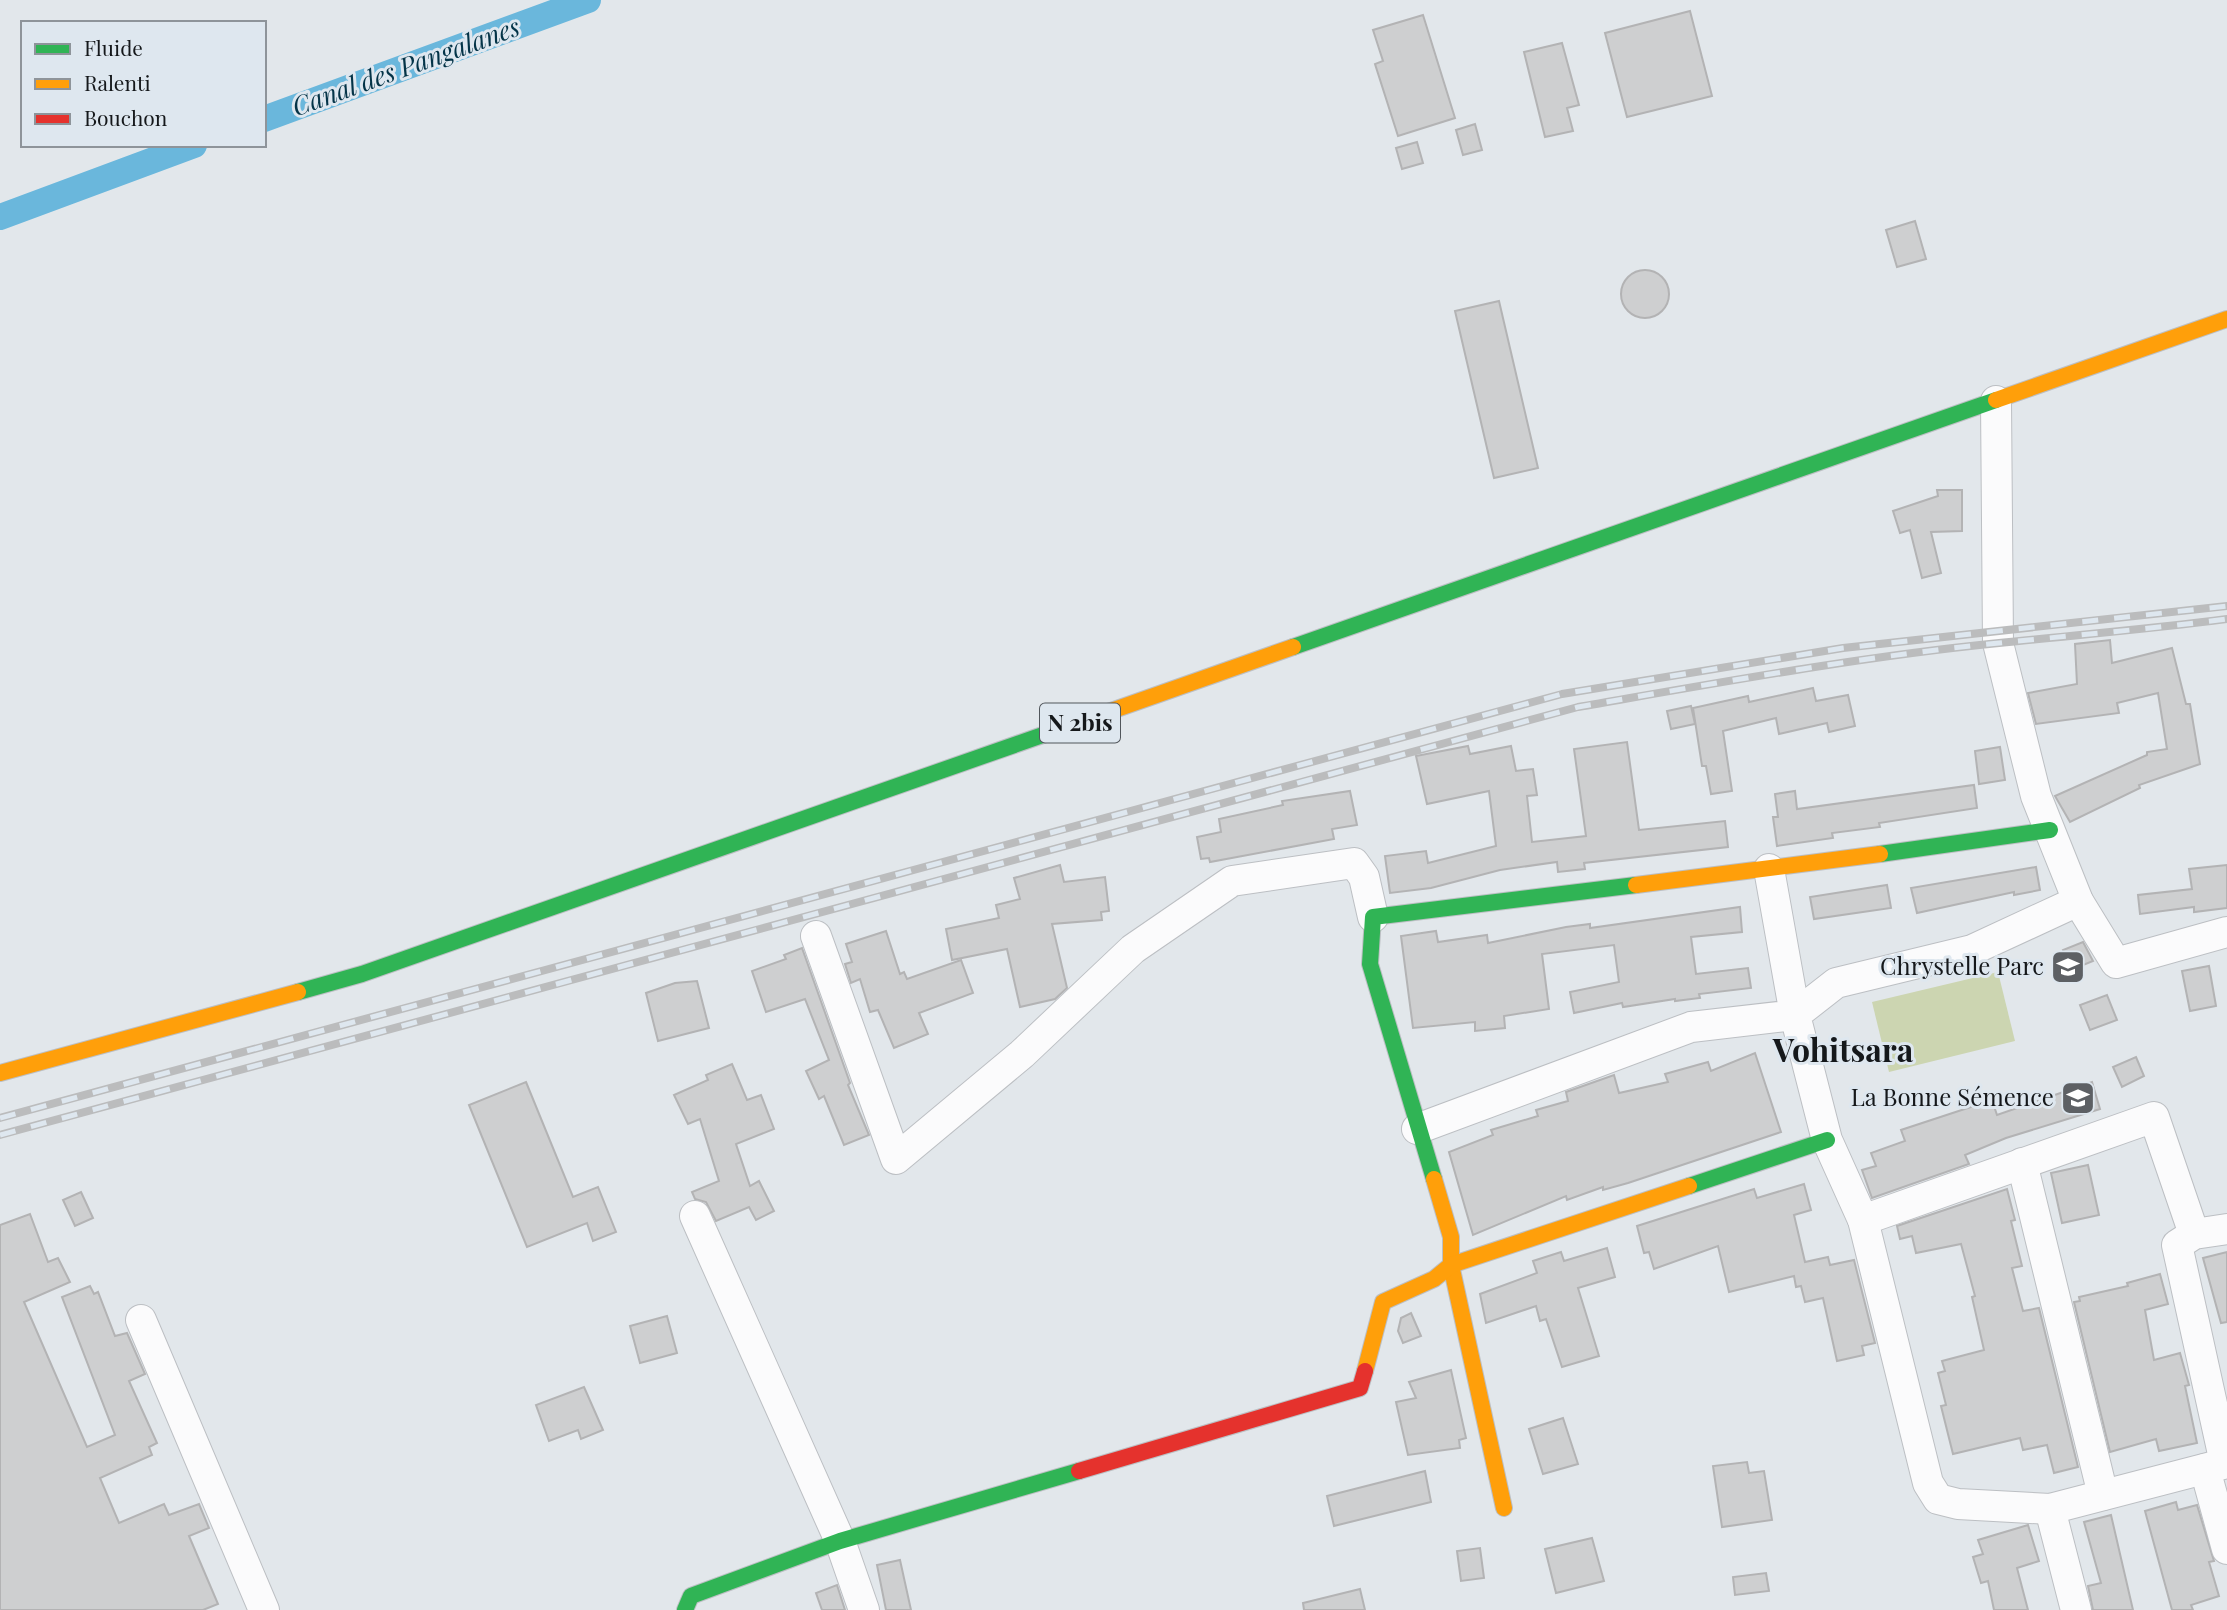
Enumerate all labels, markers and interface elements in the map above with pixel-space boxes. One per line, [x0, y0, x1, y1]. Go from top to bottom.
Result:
water label: Canal des Pangalanes [287, 8, 524, 123]
legend [21, 21, 266, 147]
text: Fluide [84, 33, 143, 61]
text: Ralenti [84, 68, 151, 96]
text: Bouchon [84, 103, 168, 131]
road number: N 2bis [1040, 704, 1120, 743]
school or university icon: Chrystelle Parc [2049, 948, 2087, 986]
place label: Chrystelle Parc [1880, 949, 2044, 981]
district label: Vohitsara [1772, 1027, 1914, 1070]
school or university icon: La Bonne Sémence [2059, 1079, 2097, 1117]
place label: La Bonne Sémence [1851, 1080, 2054, 1112]

